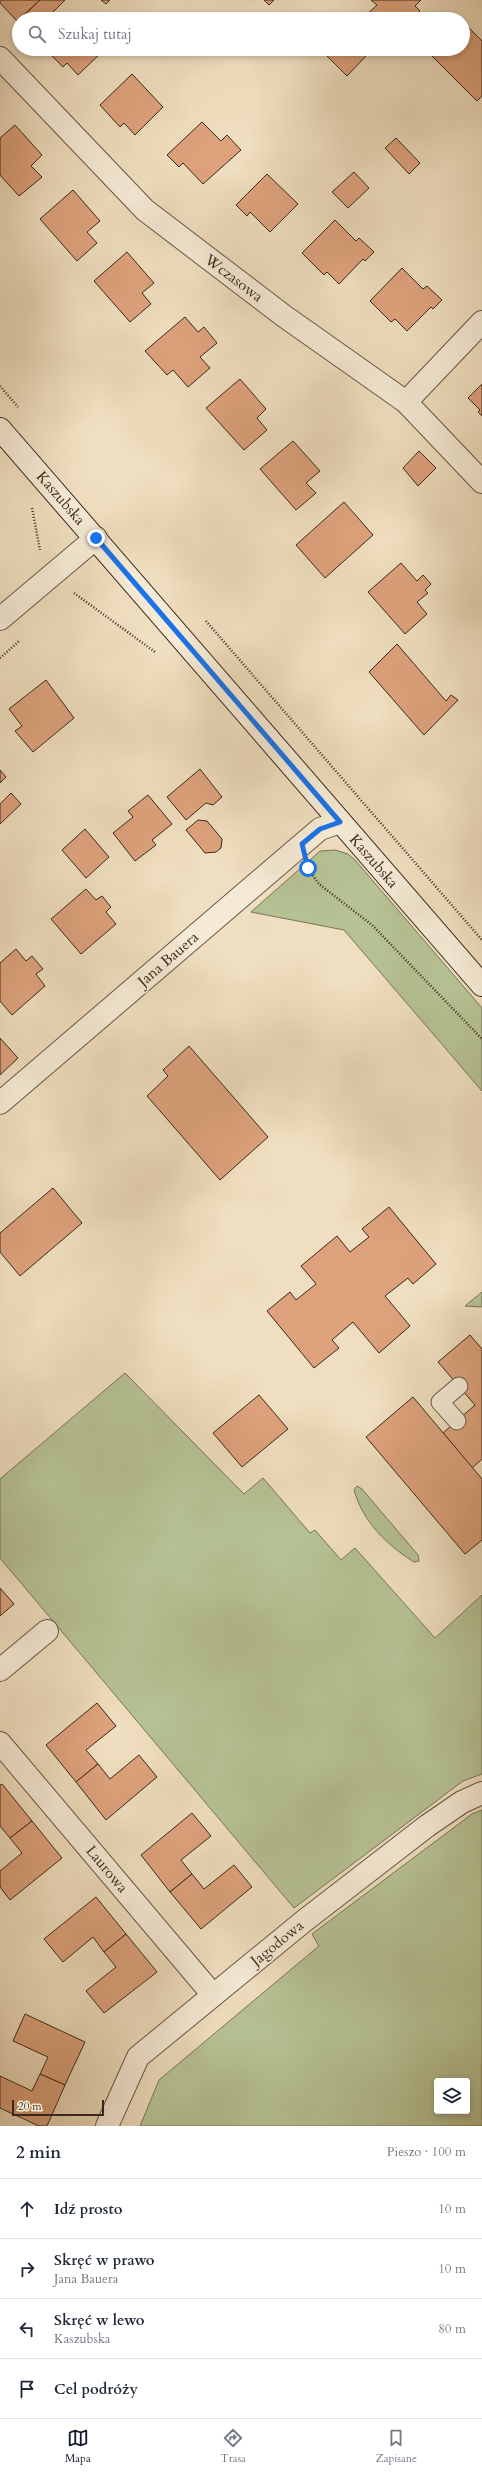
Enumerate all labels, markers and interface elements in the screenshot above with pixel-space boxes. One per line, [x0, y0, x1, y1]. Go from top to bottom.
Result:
search box [12, 12, 470, 56]
icon: search [26, 23, 48, 45]
text: Szukaj tutaj [58, 24, 132, 44]
street label: Wczasowa [200, 249, 268, 307]
street label: Kaszubska [32, 467, 90, 530]
route end [87, 529, 105, 547]
street label: Kaszubska [345, 830, 403, 893]
route start [299, 859, 317, 877]
street label: Jana Bauera [132, 927, 203, 992]
street label: Laurowa [81, 1841, 133, 1897]
street label: Jagodowa [245, 1915, 308, 1972]
map controls [434, 2078, 470, 2114]
button: layers [434, 2078, 470, 2114]
scale bar [12, 2098, 104, 2117]
text: 20 m [18, 2099, 42, 2114]
text: 2 min [16, 2141, 61, 2164]
text: Pieszo · 100 m [387, 2143, 466, 2161]
icon: ahead [16, 2198, 38, 2220]
text: Idź prosto [54, 2199, 122, 2219]
text: 10 m [438, 2200, 466, 2218]
text: Skręć w prawo [54, 2250, 155, 2270]
icon: right [16, 2258, 38, 2280]
text: 10 m [438, 2260, 466, 2278]
text: Jana Bauera [54, 2270, 118, 2288]
text: Skręć w lewo [54, 2310, 144, 2330]
icon: left [16, 2318, 38, 2340]
text: 80 m [438, 2320, 466, 2338]
text: Kaszubska [54, 2330, 110, 2348]
icon: arrive [16, 2378, 38, 2400]
text: Cel podróży [54, 2379, 138, 2399]
tab: Mapa [65, 2427, 91, 2466]
tab: Trasa [221, 2427, 246, 2466]
tab: Zapisane [376, 2427, 417, 2466]

